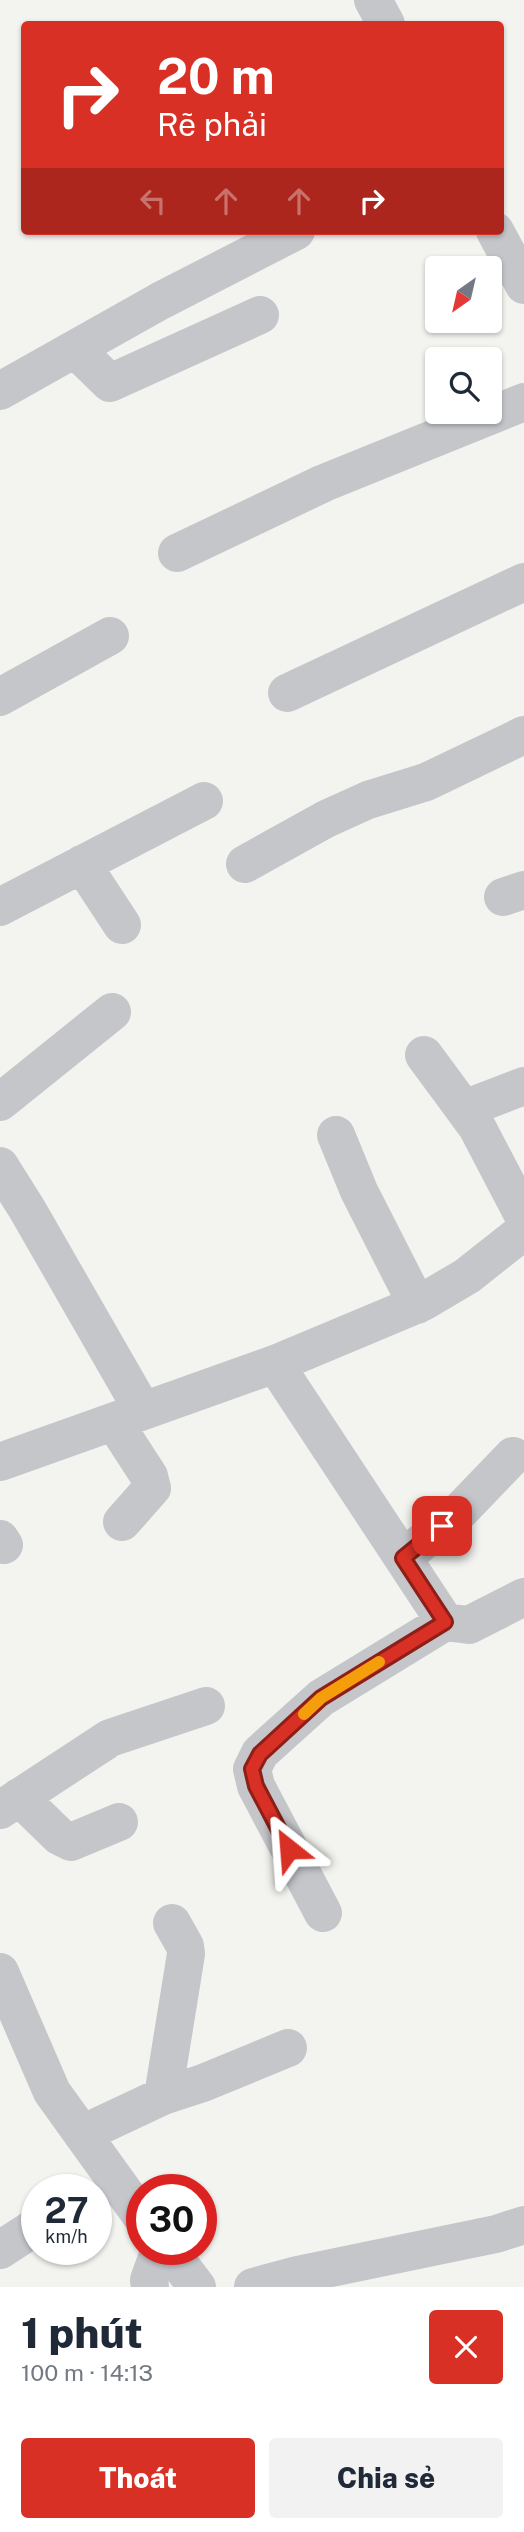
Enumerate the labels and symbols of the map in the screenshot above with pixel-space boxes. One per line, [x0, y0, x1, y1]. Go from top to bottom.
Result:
north arrow [425, 256, 502, 332]
pin [412, 1496, 472, 1556]
position arrow [252, 1812, 326, 1886]
speed limit sign: 30 [126, 2174, 217, 2265]

